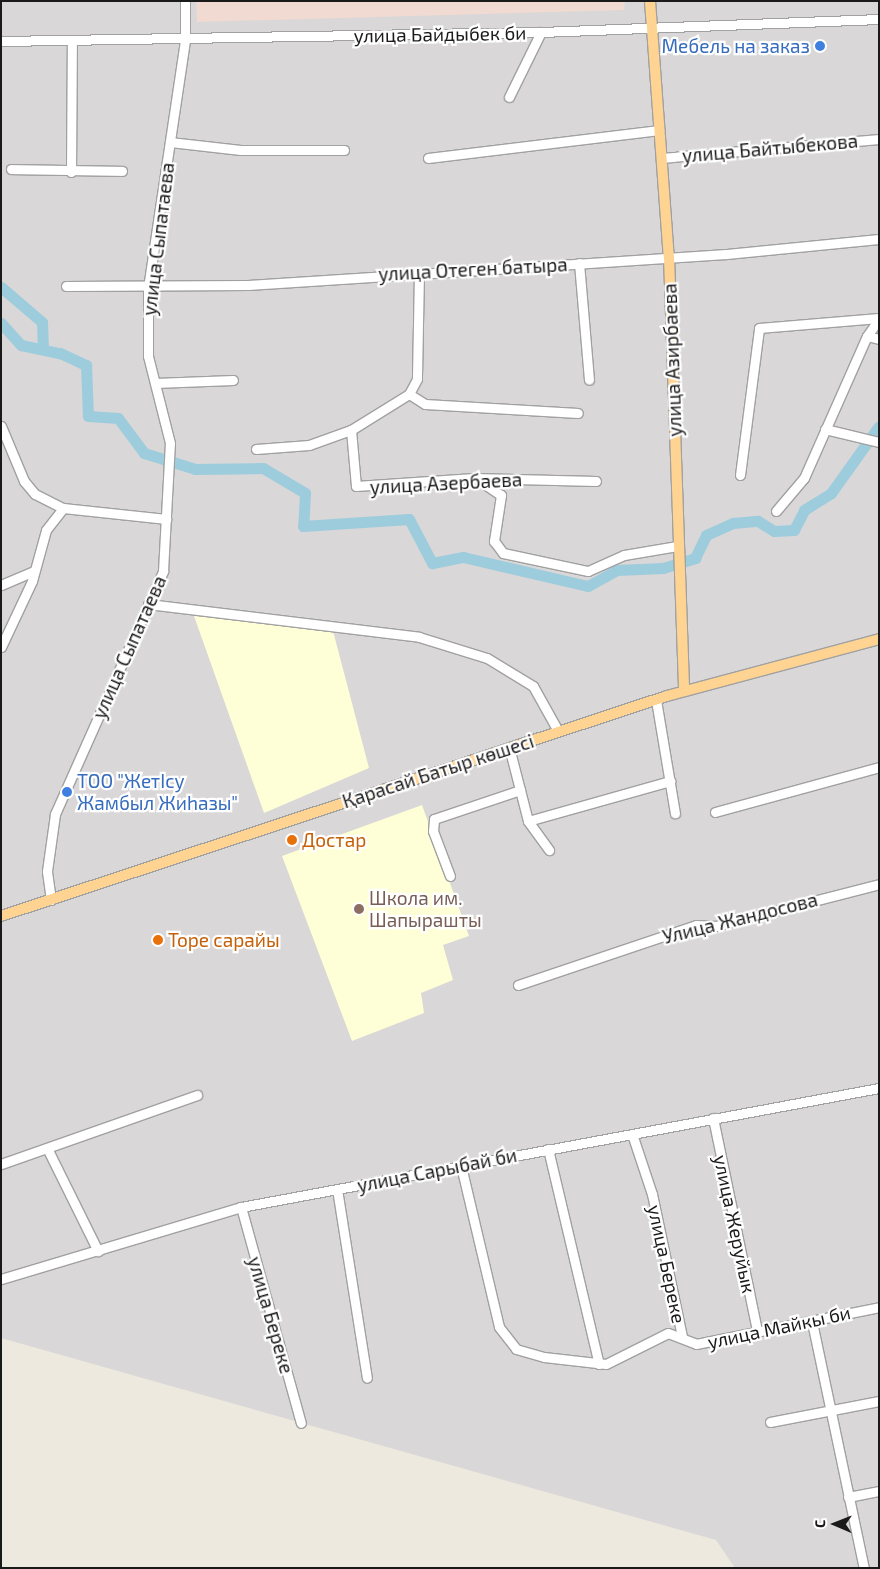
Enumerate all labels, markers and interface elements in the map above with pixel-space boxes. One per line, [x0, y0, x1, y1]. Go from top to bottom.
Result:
street label: улица Байдыбек би [353, 21, 527, 47]
place label: Мебель на заказ [661, 35, 810, 57]
marker: Мебель на заказ [814, 40, 826, 52]
street label: улица Байтыбекова [681, 129, 859, 167]
street label: улица Сыпатаева [137, 161, 179, 317]
street label: улица Отеген батыра [378, 253, 568, 285]
street label: улица Азирбаева [658, 283, 686, 437]
street label: улица Азербаева [369, 468, 523, 498]
street label: улица Сыпатаева [87, 572, 171, 722]
street label: Қарасай Батыр көшесі [339, 729, 537, 813]
place label: ТОО "ЖетIсу Жамбыл Жиhазы" [77, 770, 238, 814]
marker: ТОО "ЖетIсу Жамбыл Жиhазы" [61, 786, 73, 798]
place label: Достар [302, 829, 366, 851]
marker: Достар [286, 834, 298, 846]
place label: Школа им. Шапырашты [369, 887, 482, 931]
street label: Улица Жандосова [660, 888, 820, 948]
marker: Школа им. Шапырашты [353, 903, 365, 915]
place label: Торе сарайы [168, 929, 280, 951]
marker: Торе сарайы [152, 934, 164, 946]
street label: улица Сарыбай би [355, 1143, 519, 1197]
street label: улица Жеруйык [709, 1153, 761, 1295]
street label: улица Береке [643, 1203, 691, 1325]
street label: улица Береке [243, 1254, 299, 1376]
street label: улица Майкы би [705, 1301, 853, 1353]
north arrow [810, 1499, 860, 1549]
text: С [811, 1519, 828, 1528]

